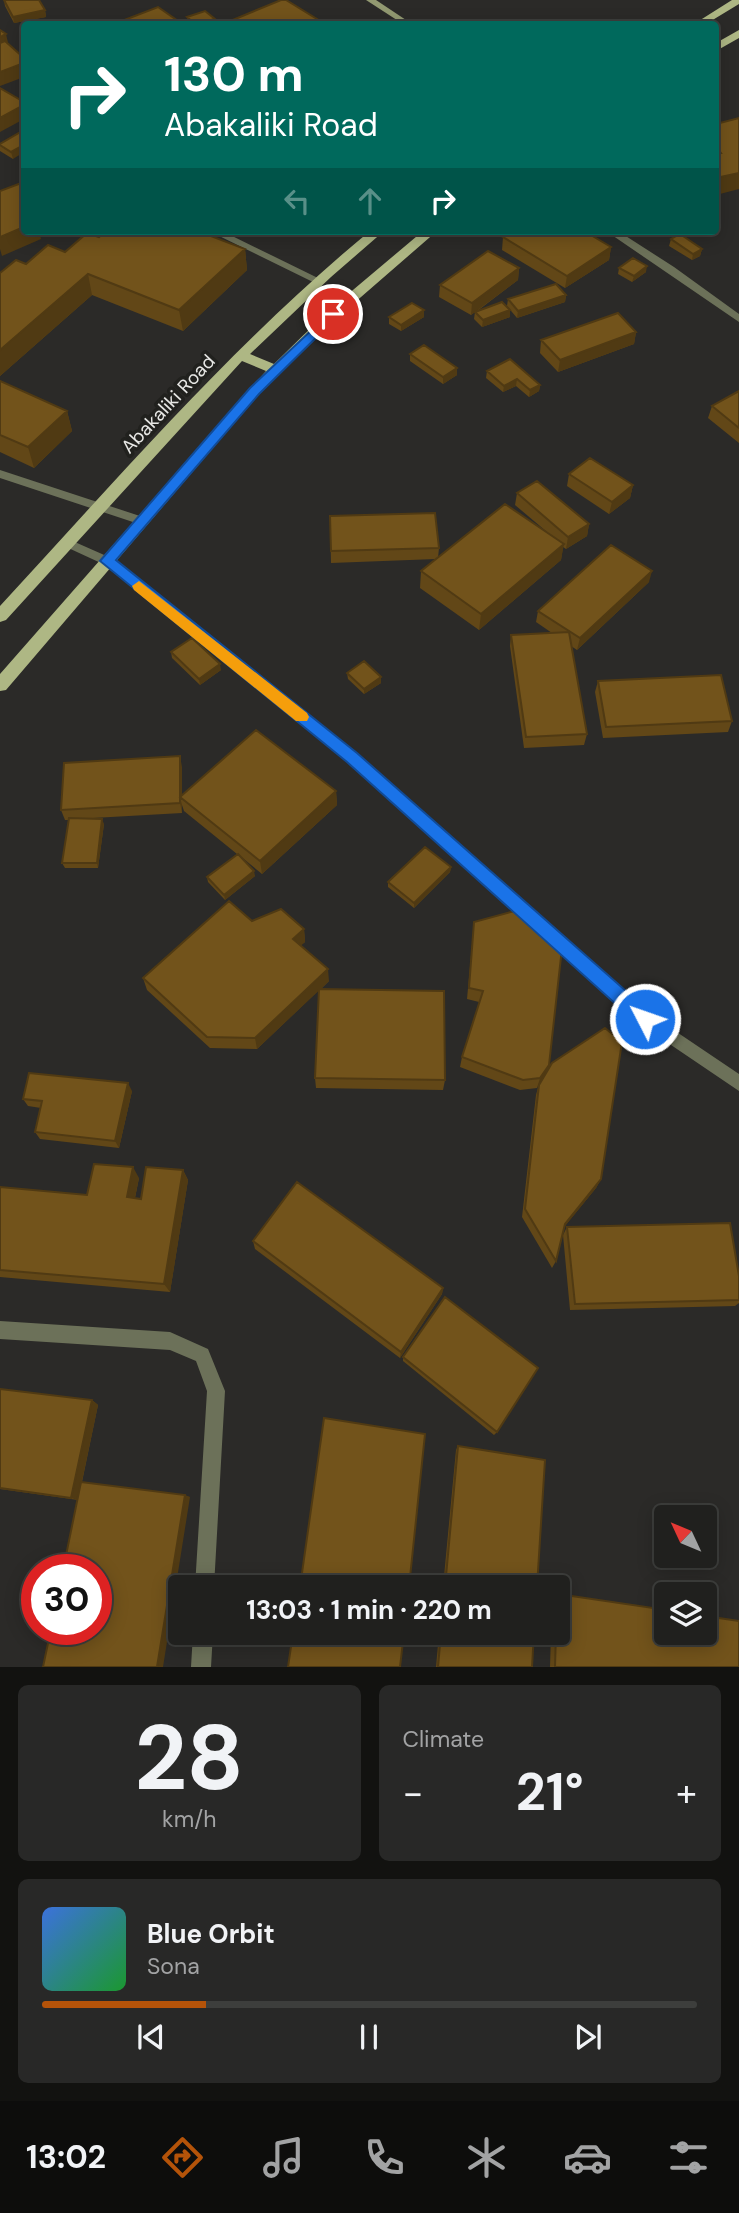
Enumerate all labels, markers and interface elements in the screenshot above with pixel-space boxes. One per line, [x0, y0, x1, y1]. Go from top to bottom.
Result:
text: 130 m [164, 42, 304, 106]
icon: right [49, 49, 140, 140]
text: Abakaliki Road [164, 104, 378, 146]
icon: left [278, 182, 316, 220]
icon: ahead [351, 182, 389, 220]
icon: right [424, 182, 462, 220]
pin [303, 284, 363, 344]
icon: arrive [314, 295, 352, 333]
street label: Abakaliki Road [116, 349, 220, 459]
position arrow [608, 982, 682, 1056]
north arrow [654, 1505, 718, 1568]
map controls [654, 1505, 717, 1645]
speed limit sign: 30 [21, 1554, 112, 1645]
button: layers [654, 1582, 717, 1645]
text: 13:03 · 1 min · 220 m [246, 1593, 492, 1627]
text: 28 [135, 1699, 244, 1817]
text: Climate [403, 1724, 484, 1754]
text: 21° [516, 1758, 584, 1826]
text: − [403, 1768, 423, 1818]
text: + [676, 1768, 697, 1818]
text: km/h [162, 1804, 216, 1834]
text: Blue Orbit [147, 1917, 275, 1951]
text: Sona [147, 1951, 200, 1981]
icon: previous [132, 2018, 170, 2056]
icon: pause [350, 2018, 388, 2056]
icon: next [569, 2018, 607, 2056]
icon: directions [158, 2133, 207, 2182]
icon: music [259, 2133, 308, 2182]
icon: phone [360, 2133, 409, 2182]
icon: climate [462, 2133, 511, 2182]
icon: car [563, 2133, 612, 2182]
icon: filters [664, 2133, 713, 2182]
text: 13:02 [26, 2136, 106, 2178]

